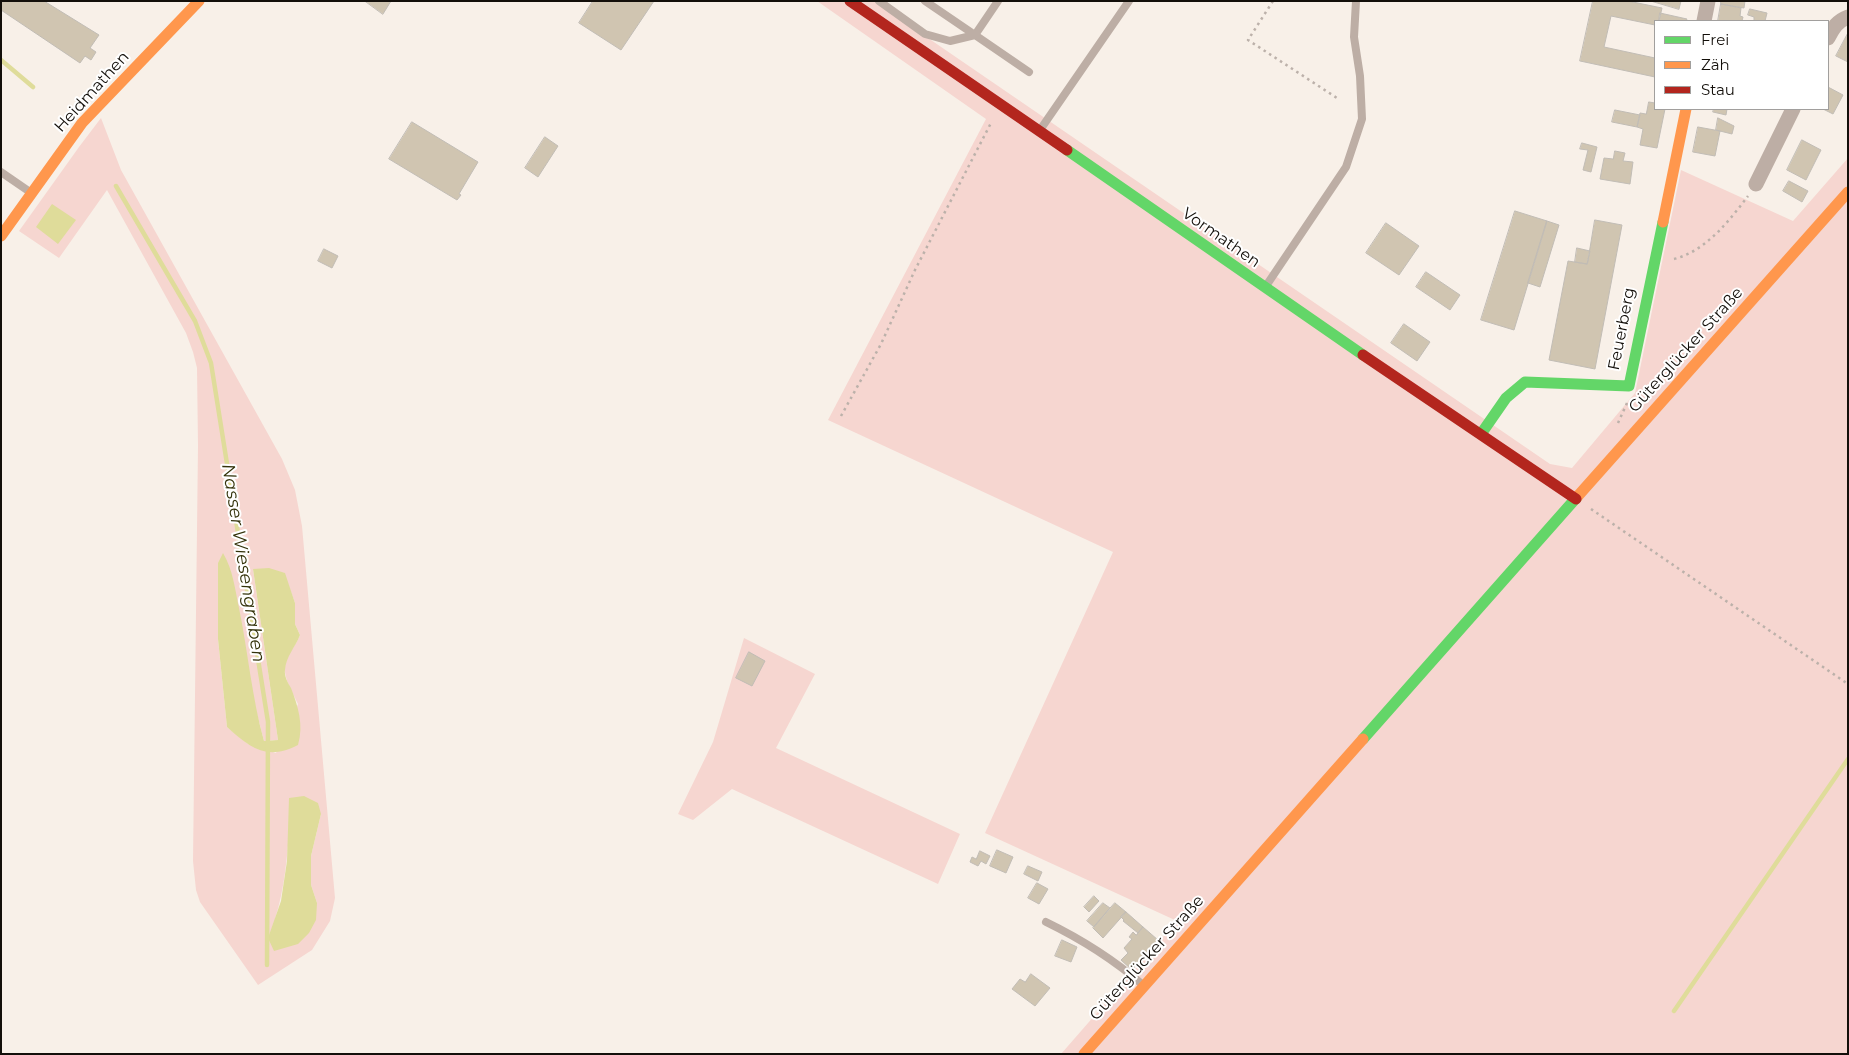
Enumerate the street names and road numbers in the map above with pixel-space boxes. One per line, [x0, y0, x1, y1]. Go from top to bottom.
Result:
street label: Heidmathen [51, 48, 133, 136]
street label: Vormathen [1178, 204, 1264, 272]
street label: Güterglücker Straße [1625, 284, 1747, 416]
street label: Feuerberg [1605, 286, 1639, 372]
street label: Güterglücker Straße [1086, 892, 1208, 1024]

